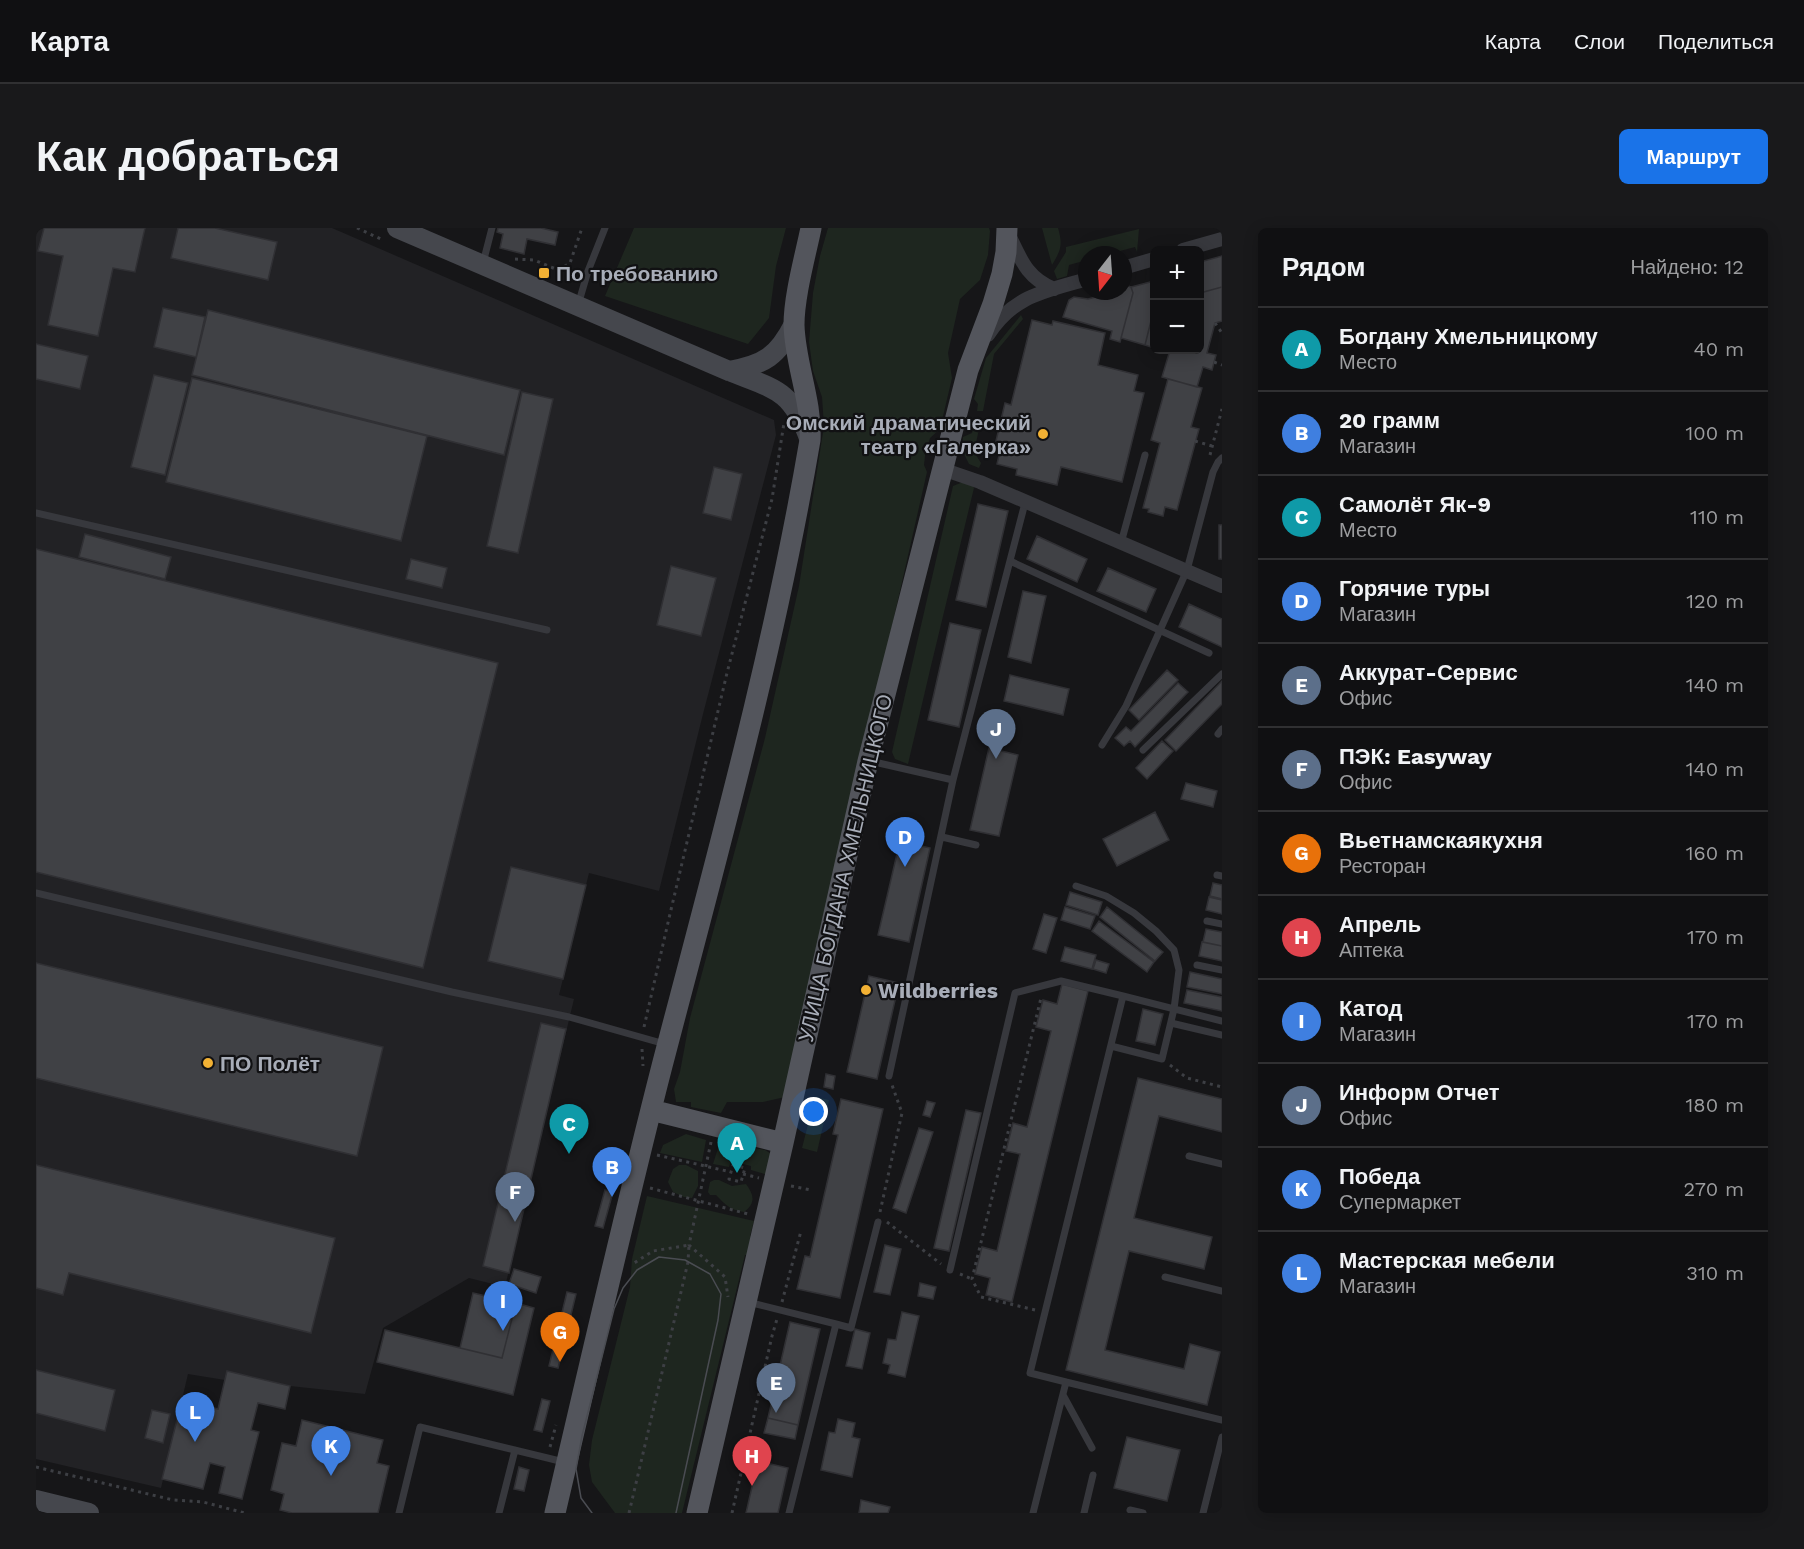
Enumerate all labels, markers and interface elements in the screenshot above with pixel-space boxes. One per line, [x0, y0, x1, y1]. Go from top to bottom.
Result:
text: Карта [30, 25, 109, 58]
text: Карта [1485, 29, 1541, 54]
text: Слои [1574, 29, 1625, 54]
text: Поделиться [1658, 29, 1774, 54]
button: Маршрут [1619, 129, 1768, 184]
text: Как добраться [36, 132, 340, 181]
north arrow [1078, 246, 1132, 300]
map controls [1150, 246, 1204, 354]
button: + [1150, 246, 1204, 300]
text: Рядом [1282, 252, 1365, 282]
text: Найдено: 12 [1631, 255, 1744, 279]
place label: По требованию [556, 261, 718, 286]
marker: По требованию [537, 266, 551, 280]
button: − [1150, 300, 1204, 354]
text: Богдану Хмельницкому [1339, 324, 1598, 349]
text: A [1295, 337, 1308, 361]
text: 40 m [1693, 337, 1744, 361]
text: Место [1339, 350, 1397, 374]
text: 20 грамм [1339, 408, 1440, 433]
place label: Омский драматический театр «Галерка» [786, 410, 1031, 459]
text: B [1295, 421, 1308, 445]
text: 100 m [1685, 421, 1744, 445]
marker: Омский драматический театр «Галерка» [1036, 427, 1050, 441]
text: Магазин [1339, 434, 1416, 458]
text: Самолёт Як-9 [1339, 492, 1491, 517]
text: C [1295, 505, 1308, 529]
text: 110 m [1690, 505, 1744, 529]
text: Место [1339, 518, 1397, 542]
text: Горячие туры [1339, 576, 1490, 601]
text: D [1294, 589, 1309, 613]
text: 120 m [1686, 589, 1744, 613]
text: Магазин [1339, 602, 1416, 626]
text: Аккурат-Сервис [1339, 660, 1518, 685]
text: E [1295, 673, 1308, 697]
text: 140 m [1686, 673, 1744, 697]
text: Офис [1339, 686, 1392, 710]
street label: УЛИЦА БОГДАНА ХМЕЛЬНИЦКОГО [793, 692, 897, 1044]
pin: J [976, 710, 1016, 759]
text: ПЭК: Easyway [1339, 744, 1492, 769]
text: F [1295, 757, 1308, 781]
text: 140 m [1686, 757, 1744, 781]
text: Офис [1339, 770, 1392, 794]
pin: D [886, 818, 924, 867]
text: Вьетнамскаякухня [1339, 828, 1543, 853]
text: G [1294, 841, 1309, 865]
text: 160 m [1686, 841, 1744, 865]
text: Ресторан [1339, 854, 1426, 878]
text: Апрель [1339, 912, 1421, 937]
text: H [1294, 925, 1309, 949]
text: 170 m [1687, 925, 1744, 949]
text: Аптека [1339, 938, 1404, 962]
place label: Wildberries [878, 978, 998, 1003]
marker: Wildberries [859, 983, 873, 997]
text: Катод [1339, 996, 1403, 1021]
text: I [1298, 1009, 1305, 1033]
text: 170 m [1687, 1009, 1744, 1033]
text: Магазин [1339, 1022, 1416, 1046]
place label: ПО Полёт [220, 1051, 320, 1076]
marker: ПО Полёт [201, 1056, 215, 1070]
text: Информ Отчет [1339, 1080, 1500, 1105]
text: J [1295, 1093, 1308, 1117]
text: 180 m [1686, 1093, 1744, 1117]
your location [799, 1097, 828, 1126]
pin: C [550, 1104, 588, 1154]
text: Офис [1339, 1106, 1392, 1130]
pin: A [718, 1124, 756, 1173]
pin: B [592, 1148, 632, 1197]
text: Победа [1339, 1164, 1420, 1189]
pin: F [496, 1172, 534, 1222]
text: K [1295, 1177, 1308, 1201]
text: 270 m [1684, 1177, 1744, 1201]
text: Супермаркет [1339, 1190, 1461, 1214]
text: Мастерская мебели [1339, 1248, 1555, 1273]
text: L [1295, 1261, 1308, 1285]
text: 310 m [1686, 1261, 1744, 1285]
text: Магазин [1339, 1274, 1416, 1298]
pin: I [484, 1282, 522, 1331]
pin: G [540, 1312, 580, 1362]
pin: E [756, 1364, 796, 1413]
pin: L [176, 1392, 214, 1442]
pin: K [312, 1426, 350, 1476]
pin: H [732, 1436, 772, 1486]

